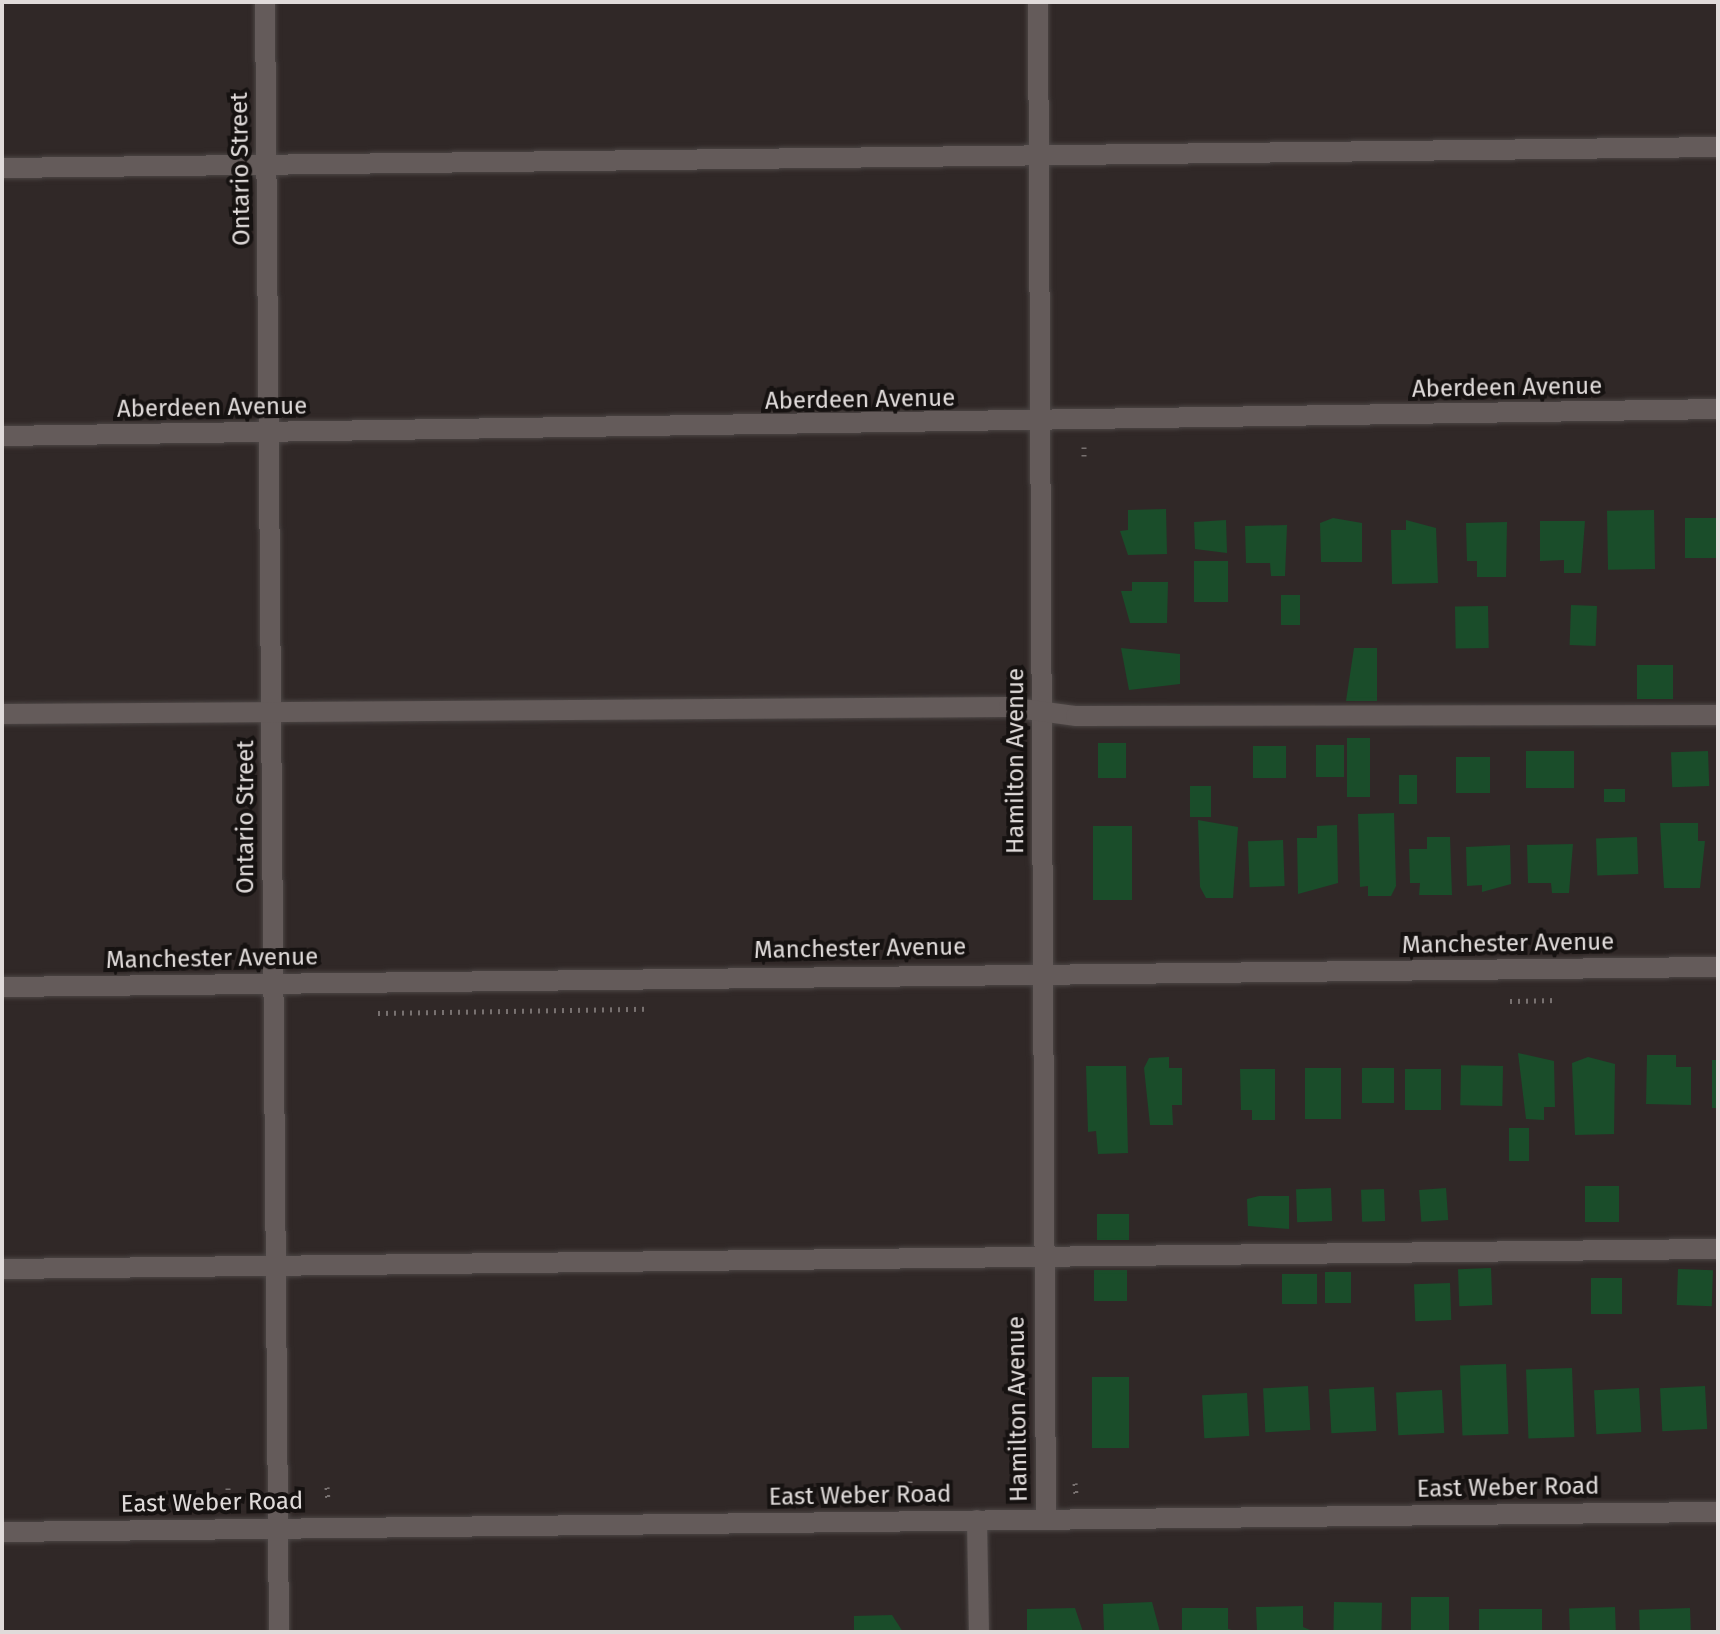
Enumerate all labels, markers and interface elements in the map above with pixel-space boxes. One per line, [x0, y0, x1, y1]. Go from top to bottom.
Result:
street label: Ontario Street [225, 92, 257, 246]
street label: Aberdeen Avenue [1412, 372, 1602, 404]
street label: Aberdeen Avenue [765, 384, 955, 416]
street label: Aberdeen Avenue [117, 392, 307, 424]
street label: Hamilton Avenue [1002, 668, 1030, 854]
street label: Ontario Street [232, 740, 260, 894]
street label: Manchester Avenue [1402, 928, 1614, 960]
street label: Manchester Avenue [754, 933, 966, 965]
street label: Manchester Avenue [106, 943, 318, 975]
street label: Hamilton Avenue [1002, 1316, 1034, 1502]
street label: East Weber Road [1416, 1472, 1600, 1504]
street label: East Weber Road [768, 1480, 952, 1512]
street label: East Weber Road [120, 1487, 304, 1519]

